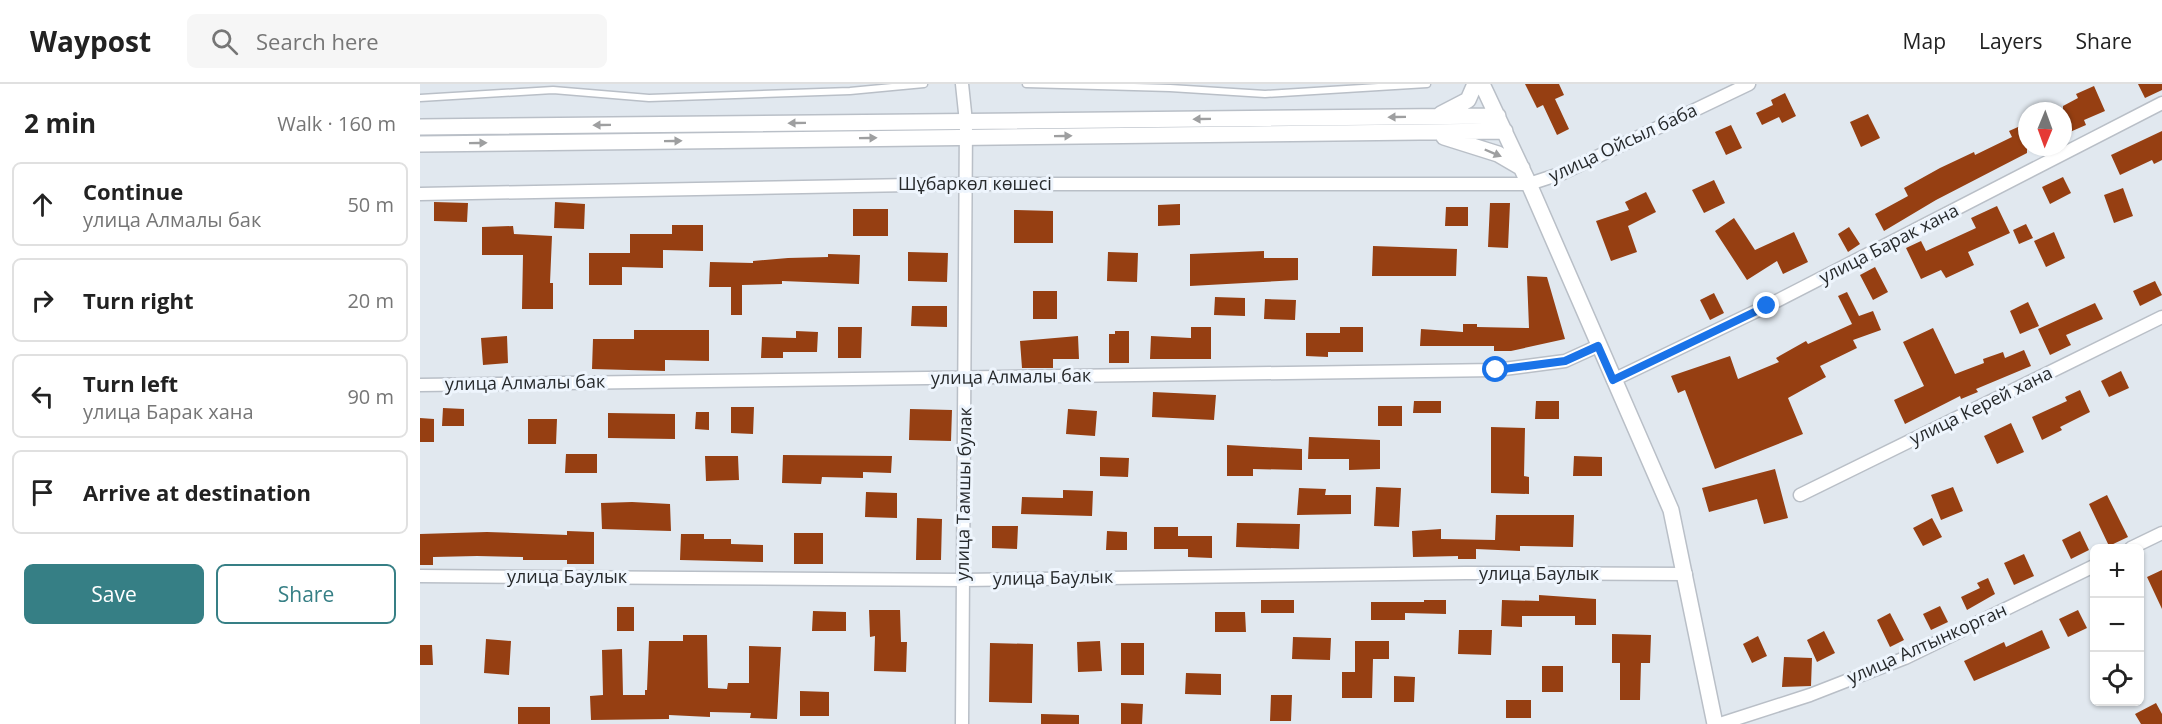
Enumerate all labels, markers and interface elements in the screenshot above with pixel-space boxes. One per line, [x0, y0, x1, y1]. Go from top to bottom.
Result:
search box [187, 14, 607, 68]
text: Waypost [30, 22, 151, 60]
icon: search [208, 25, 241, 58]
text: Search here [256, 26, 379, 56]
text: Map [1903, 27, 1946, 55]
text: Layers [1979, 27, 2043, 55]
text: Share [2076, 27, 2132, 55]
street label: улица Ойсыл баба [1545, 97, 1701, 187]
north arrow [2018, 102, 2072, 156]
text: 2 min [24, 105, 96, 141]
text: Walk · 160 m [277, 110, 396, 137]
one-way arrow [1388, 112, 1407, 122]
one-way arrow [1193, 114, 1212, 124]
one-way arrow [788, 118, 807, 128]
one-way arrow [593, 120, 612, 130]
one-way arrow [1054, 131, 1073, 141]
one-way arrow [859, 134, 878, 143]
one-way arrow [664, 136, 683, 146]
one-way arrow [469, 138, 488, 148]
one-way arrow [1484, 148, 1502, 158]
street label: Шұбаркөл көшесі [898, 171, 1052, 195]
text: Continue [83, 176, 183, 206]
icon: ahead [26, 188, 59, 221]
text: 50 m [347, 191, 394, 218]
street label: улица Барак хана [1815, 198, 1962, 289]
text: улица Алмалы бак [83, 206, 261, 233]
icon: right [26, 284, 59, 317]
text: Turn right [83, 285, 194, 315]
text: 20 m [347, 287, 394, 314]
route end [1753, 292, 1779, 318]
route start [1482, 356, 1508, 382]
street label: улица Керей хана [1905, 360, 2056, 450]
street label: улица Алмалы бак [931, 363, 1092, 389]
text: Turn left [83, 368, 178, 398]
street label: улица Алмалы бак [445, 369, 606, 395]
icon: left [26, 380, 59, 413]
text: 90 m [347, 383, 394, 410]
text: улица Барак хана [83, 398, 254, 425]
street label: улица Тамшы булак [949, 406, 977, 581]
icon: arrive [26, 476, 59, 509]
text: Arrive at destination [83, 477, 311, 507]
map controls [2090, 544, 2144, 706]
button: + [2090, 544, 2144, 598]
street label: улица Баулык [1479, 561, 1600, 585]
button: Save [24, 564, 204, 624]
button: Share [216, 564, 396, 624]
street label: улица Баулык [507, 564, 628, 588]
street label: улица Баулык [993, 564, 1114, 590]
street label: улица Алтынкорган [1843, 597, 2010, 689]
button: − [2090, 598, 2144, 652]
button: locate [2090, 652, 2144, 706]

